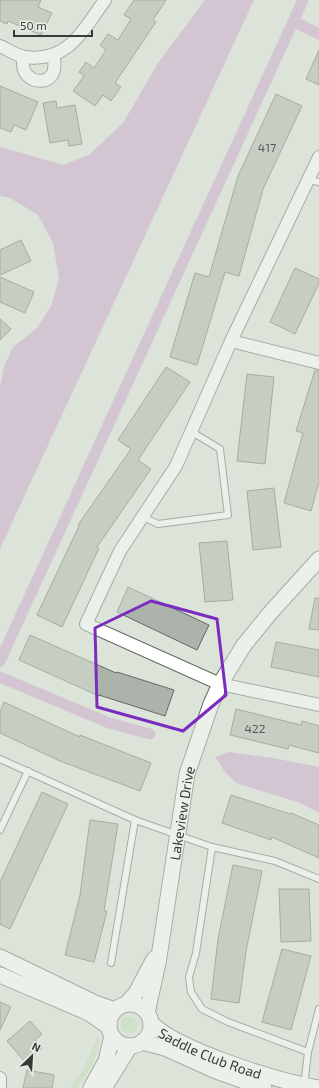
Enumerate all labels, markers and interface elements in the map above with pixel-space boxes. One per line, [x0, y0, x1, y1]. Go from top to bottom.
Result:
scale bar [14, 12, 92, 38]
text: 50 m [20, 18, 47, 32]
house number: 417 [258, 140, 276, 154]
house number: 422 [245, 721, 266, 735]
street label: Lakeview Drive [165, 763, 198, 861]
street label: Saddle Club Road [156, 1023, 264, 1082]
north arrow [12, 1036, 52, 1076]
text: N [30, 1039, 43, 1054]

